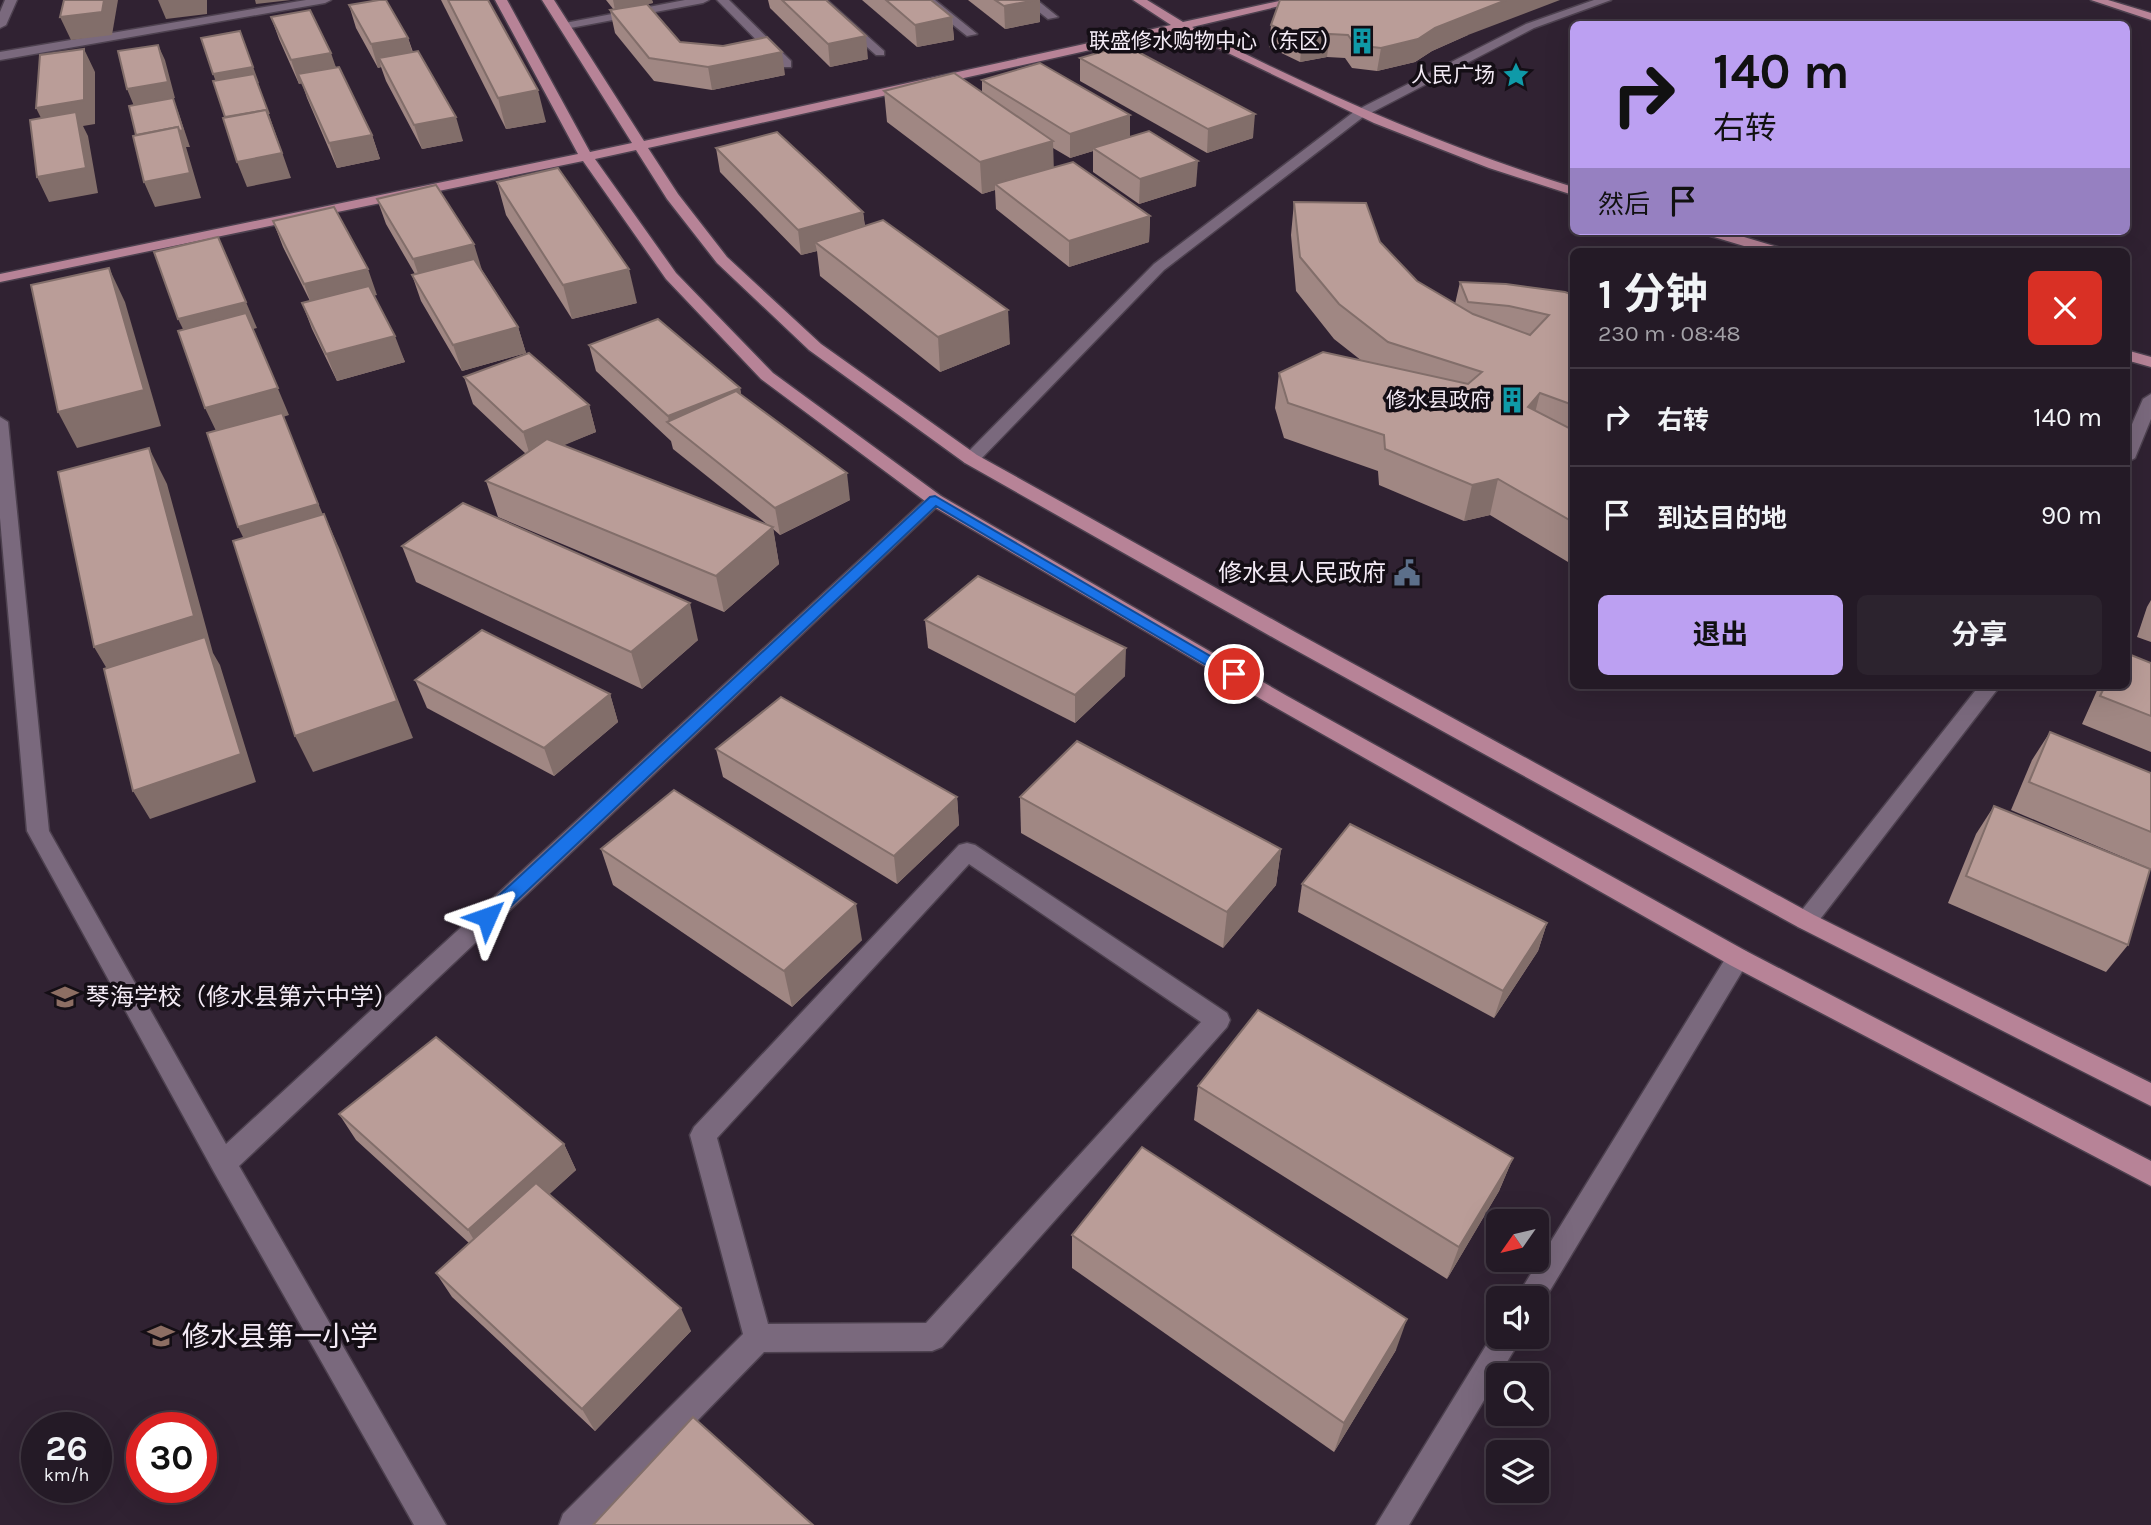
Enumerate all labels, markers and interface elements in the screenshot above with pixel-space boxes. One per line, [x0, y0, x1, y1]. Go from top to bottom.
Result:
building icon: 联盛修水购物中心（东区） [1347, 26, 1377, 56]
place label: 联盛修水购物中心（东区） [1089, 29, 1341, 53]
text: 140 m [1713, 43, 1850, 100]
icon: right [1598, 49, 1689, 140]
place icon: 人民广场 [1501, 60, 1531, 90]
place label: 人民广场 [1411, 63, 1495, 87]
text: 右转 [1713, 110, 1777, 147]
icon: arrive [1664, 182, 1702, 220]
text: 然后 [1598, 189, 1650, 220]
text: 1 分钟 [1598, 269, 1708, 319]
button: close [2028, 271, 2102, 345]
text: 230 m · 08:48 [1598, 320, 1741, 347]
building icon: 修水县政府 [1497, 385, 1527, 415]
place label: 修水县政府 [1386, 388, 1491, 412]
icon: right [1598, 398, 1636, 436]
text: 140 m [2033, 402, 2102, 433]
text: 右转 [1657, 405, 1709, 436]
icon: arrive [1598, 496, 1636, 534]
text: 90 m [2041, 500, 2102, 531]
text: 到达目的地 [1657, 503, 1787, 534]
public building icon: 修水县人民政府 [1392, 558, 1422, 588]
place label: 修水县人民政府 [1218, 559, 1386, 587]
button: 退出 [1598, 595, 1843, 675]
button: 分享 [1857, 595, 2102, 675]
pin [1204, 644, 1264, 704]
icon: arrive [1215, 655, 1253, 693]
position arrow [450, 880, 524, 954]
school or university icon: 琴海学校（修水县第六中学） [50, 982, 80, 1012]
place label: 琴海学校（修水县第六中学） [86, 983, 398, 1011]
north arrow [1486, 1209, 1549, 1272]
map controls [1486, 1209, 1549, 1503]
button: sound [1486, 1286, 1549, 1349]
place label: 修水县第一小学 [182, 1320, 378, 1353]
school or university icon: 修水县第一小学 [146, 1321, 176, 1351]
button: search [1486, 1363, 1549, 1426]
speed limit sign: 30 [126, 1412, 217, 1503]
text: 26 [45, 1428, 88, 1469]
button: layers [1486, 1440, 1549, 1503]
text: km/h [44, 1464, 89, 1486]

